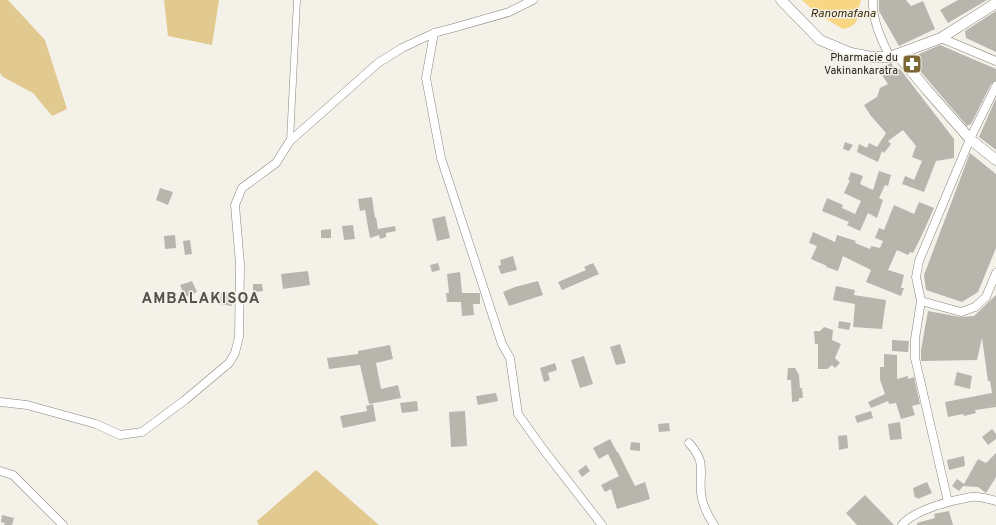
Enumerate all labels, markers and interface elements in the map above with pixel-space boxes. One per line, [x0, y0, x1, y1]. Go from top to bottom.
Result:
water label: Ranomafana [810, 6, 876, 22]
place label: Pharmacie du Vakinankaratra [824, 51, 898, 78]
pharmacy icon: Pharmacie du Vakinankaratra [901, 53, 923, 75]
district label: AMBALAKISOA [142, 290, 260, 309]

